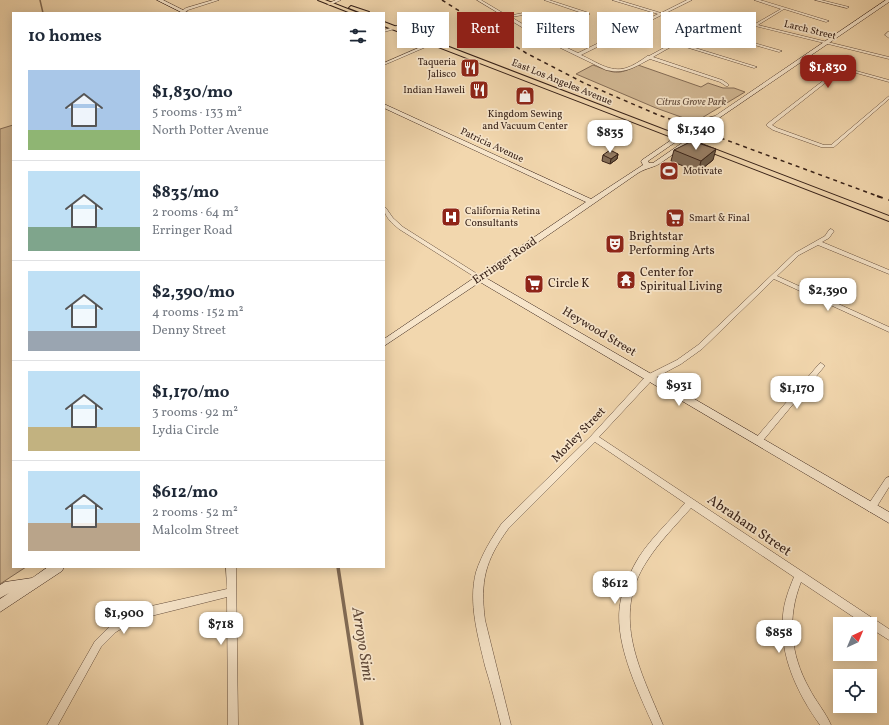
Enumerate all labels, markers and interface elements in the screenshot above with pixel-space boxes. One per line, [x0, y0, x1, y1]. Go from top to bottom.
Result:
chip: Buy [397, 12, 449, 48]
chip: Rent [457, 12, 514, 48]
chip: Filters [522, 12, 589, 48]
chip: New [597, 12, 653, 48]
chip: Apartment [661, 12, 756, 48]
street label: Larch Street [783, 17, 838, 43]
text: 10 homes [28, 25, 102, 48]
icon: filters [347, 25, 369, 47]
place label: Taqueria Jalisco [418, 55, 456, 81]
street label: East Los Angeles Avenue [510, 55, 615, 109]
pin: $1,830 [795, 55, 861, 89]
restaurant icon: Taqueria Jalisco [459, 57, 481, 79]
text: $1,830 [809, 59, 847, 77]
restaurant icon: Indian Haweli [468, 79, 490, 101]
text: $1,830/mo [152, 81, 233, 104]
place label: Indian Haweli [403, 83, 465, 97]
shop icon: Kingdom Sewing and Vacuum Center [514, 85, 536, 107]
icon: home [60, 86, 108, 134]
park label: Citrus Grove Park [656, 95, 726, 109]
text: 5 rooms · 133 m² [152, 104, 242, 122]
place label: Kingdom Sewing and Vacuum Center [482, 107, 568, 133]
pin: $1,340 [663, 117, 729, 151]
pin: $835 [586, 120, 634, 154]
text: $1,340 [677, 121, 715, 139]
text: North Potter Avenue [152, 122, 269, 140]
street label: Patricia Avenue [458, 124, 526, 166]
text: $835 [596, 124, 624, 142]
sports icon: Motivate [658, 160, 680, 182]
place label: Motivate [683, 164, 722, 178]
text: $835/mo [152, 181, 219, 204]
icon: home [60, 187, 108, 235]
text: 2 rooms · 64 m² [152, 204, 239, 222]
place label: California Retina Consultants [465, 204, 540, 230]
hospital icon: California Retina Consultants [440, 206, 462, 228]
supermarket icon: Smart & Final [664, 207, 686, 229]
place label: Smart & Final [689, 211, 750, 225]
text: Erringer Road [152, 222, 233, 240]
place label: Brightstar Performing Arts [629, 229, 715, 259]
street label: Erringer Road [470, 233, 541, 288]
theatre icon: Brightstar Performing Arts [604, 233, 626, 255]
place label: Center for Spiritual Living [640, 265, 722, 295]
temple icon: Center for Spiritual Living [615, 269, 637, 291]
supermarket icon: Circle K [523, 273, 545, 295]
place label: Circle K [548, 276, 589, 292]
pin: $2,390 [795, 278, 861, 312]
text: $2,390/mo [152, 281, 235, 304]
text: $2,390 [808, 282, 848, 300]
icon: home [60, 287, 108, 335]
text: 4 rooms · 152 m² [152, 304, 244, 322]
street label: Heywood Street [559, 304, 639, 360]
text: Denny Street [152, 322, 226, 340]
pin: $931 [655, 373, 703, 407]
pin: $1,170 [764, 376, 830, 410]
text: $931 [666, 377, 692, 395]
text: $1,170 [779, 380, 815, 398]
text: $1,170/mo [152, 381, 229, 404]
icon: home [60, 387, 108, 435]
text: 3 rooms · 92 m² [152, 404, 238, 422]
street label: Morley Street [548, 404, 610, 466]
text: Lydia Circle [152, 422, 219, 440]
text: $612/mo [152, 481, 218, 504]
icon: home [60, 487, 108, 535]
street label: Abraham Street [703, 491, 795, 561]
text: 2 rooms · 52 m² [152, 504, 238, 522]
text: Malcolm Street [152, 522, 239, 540]
pin: $612 [591, 571, 639, 605]
text: $612 [602, 575, 628, 593]
pin: $1,900 [91, 601, 157, 635]
text: $1,900 [104, 605, 144, 623]
water label: Arroyo Simi [345, 605, 379, 683]
pin: $718 [197, 612, 245, 646]
text: $718 [208, 616, 234, 634]
north arrow [833, 617, 877, 661]
map controls [833, 617, 877, 713]
pin: $858 [755, 620, 803, 654]
text: $858 [765, 624, 793, 642]
button: locate [833, 669, 877, 713]

